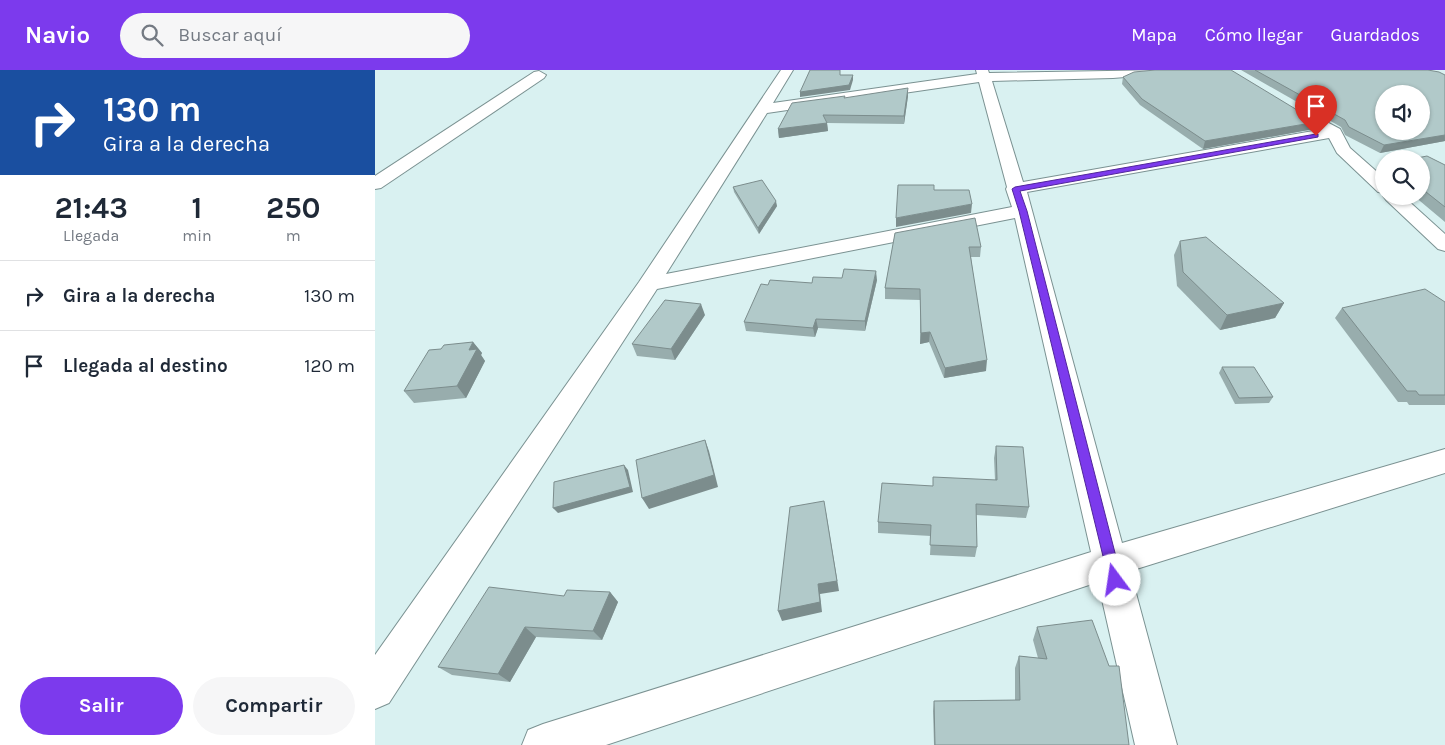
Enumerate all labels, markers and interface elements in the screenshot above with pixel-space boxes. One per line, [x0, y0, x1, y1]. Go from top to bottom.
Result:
search box [120, 13, 470, 58]
text: Navio [25, 21, 90, 49]
icon: search [138, 21, 166, 49]
text: Buscar aquí [178, 24, 282, 46]
text: Mapa [1131, 24, 1177, 46]
text: Cómo llegar [1205, 24, 1303, 46]
text: Guardados [1331, 24, 1420, 46]
pin [1295, 85, 1337, 136]
map controls [1375, 85, 1430, 205]
button: sound [1375, 85, 1430, 140]
text: 130 m [103, 89, 201, 130]
icon: right [20, 90, 85, 155]
icon: arrive [1302, 92, 1330, 120]
text: Gira a la derecha [103, 131, 270, 157]
button: search [1375, 150, 1430, 205]
text: 21:43 [54, 190, 128, 226]
text: 1 [192, 190, 202, 226]
text: 250 [266, 190, 321, 226]
text: Llegada [63, 226, 119, 245]
text: min [182, 226, 212, 245]
text: m [286, 226, 301, 245]
icon: right [20, 282, 48, 310]
text: Gira a la derecha [63, 285, 215, 307]
text: 130 m [304, 285, 355, 307]
icon: arrive [20, 352, 48, 380]
text: Llegada al destino [63, 355, 228, 377]
text: 120 m [304, 355, 355, 377]
position arrow [1088, 553, 1140, 605]
button: Salir [20, 677, 183, 735]
button: Compartir [193, 677, 355, 735]

